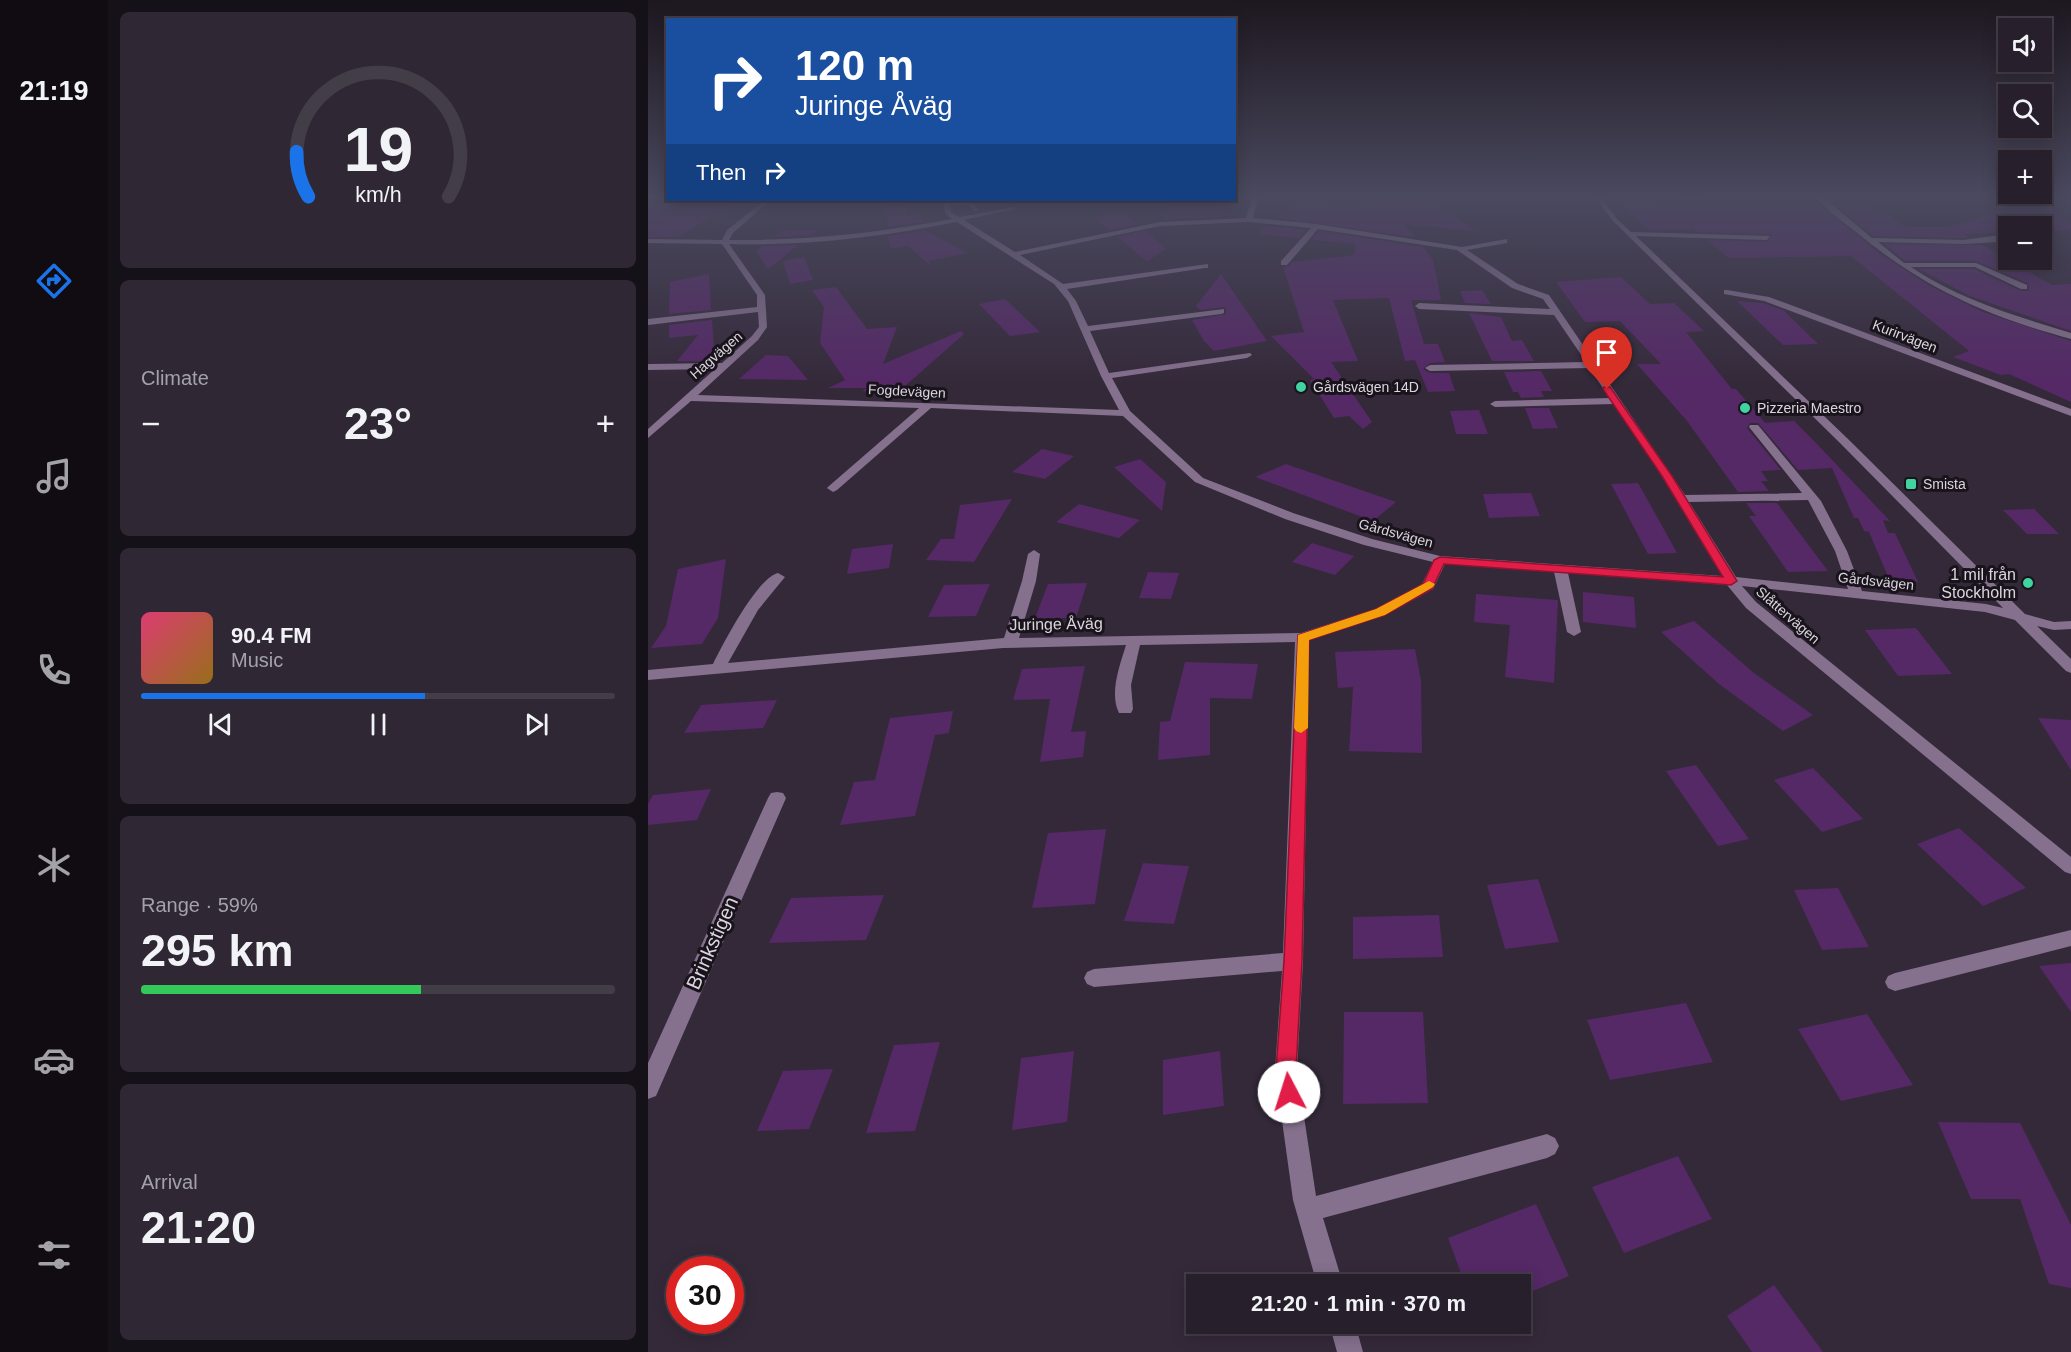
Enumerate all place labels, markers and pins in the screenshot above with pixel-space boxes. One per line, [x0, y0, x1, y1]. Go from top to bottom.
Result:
pin [1581, 327, 1632, 389]
place label: Gårdsvägen 14D [1313, 379, 1419, 395]
marker: Gårdsvägen 14D [1294, 380, 1308, 394]
place label: Pizzeria Maestro [1757, 400, 1861, 416]
marker: Pizzeria Maestro [1738, 401, 1752, 415]
place label: Smista [1923, 476, 1966, 492]
marker: Smista [1904, 477, 1918, 491]
place label: 1 mil från Stockholm [1941, 566, 2016, 601]
marker: 1 mil från Stockholm [2021, 576, 2035, 590]

